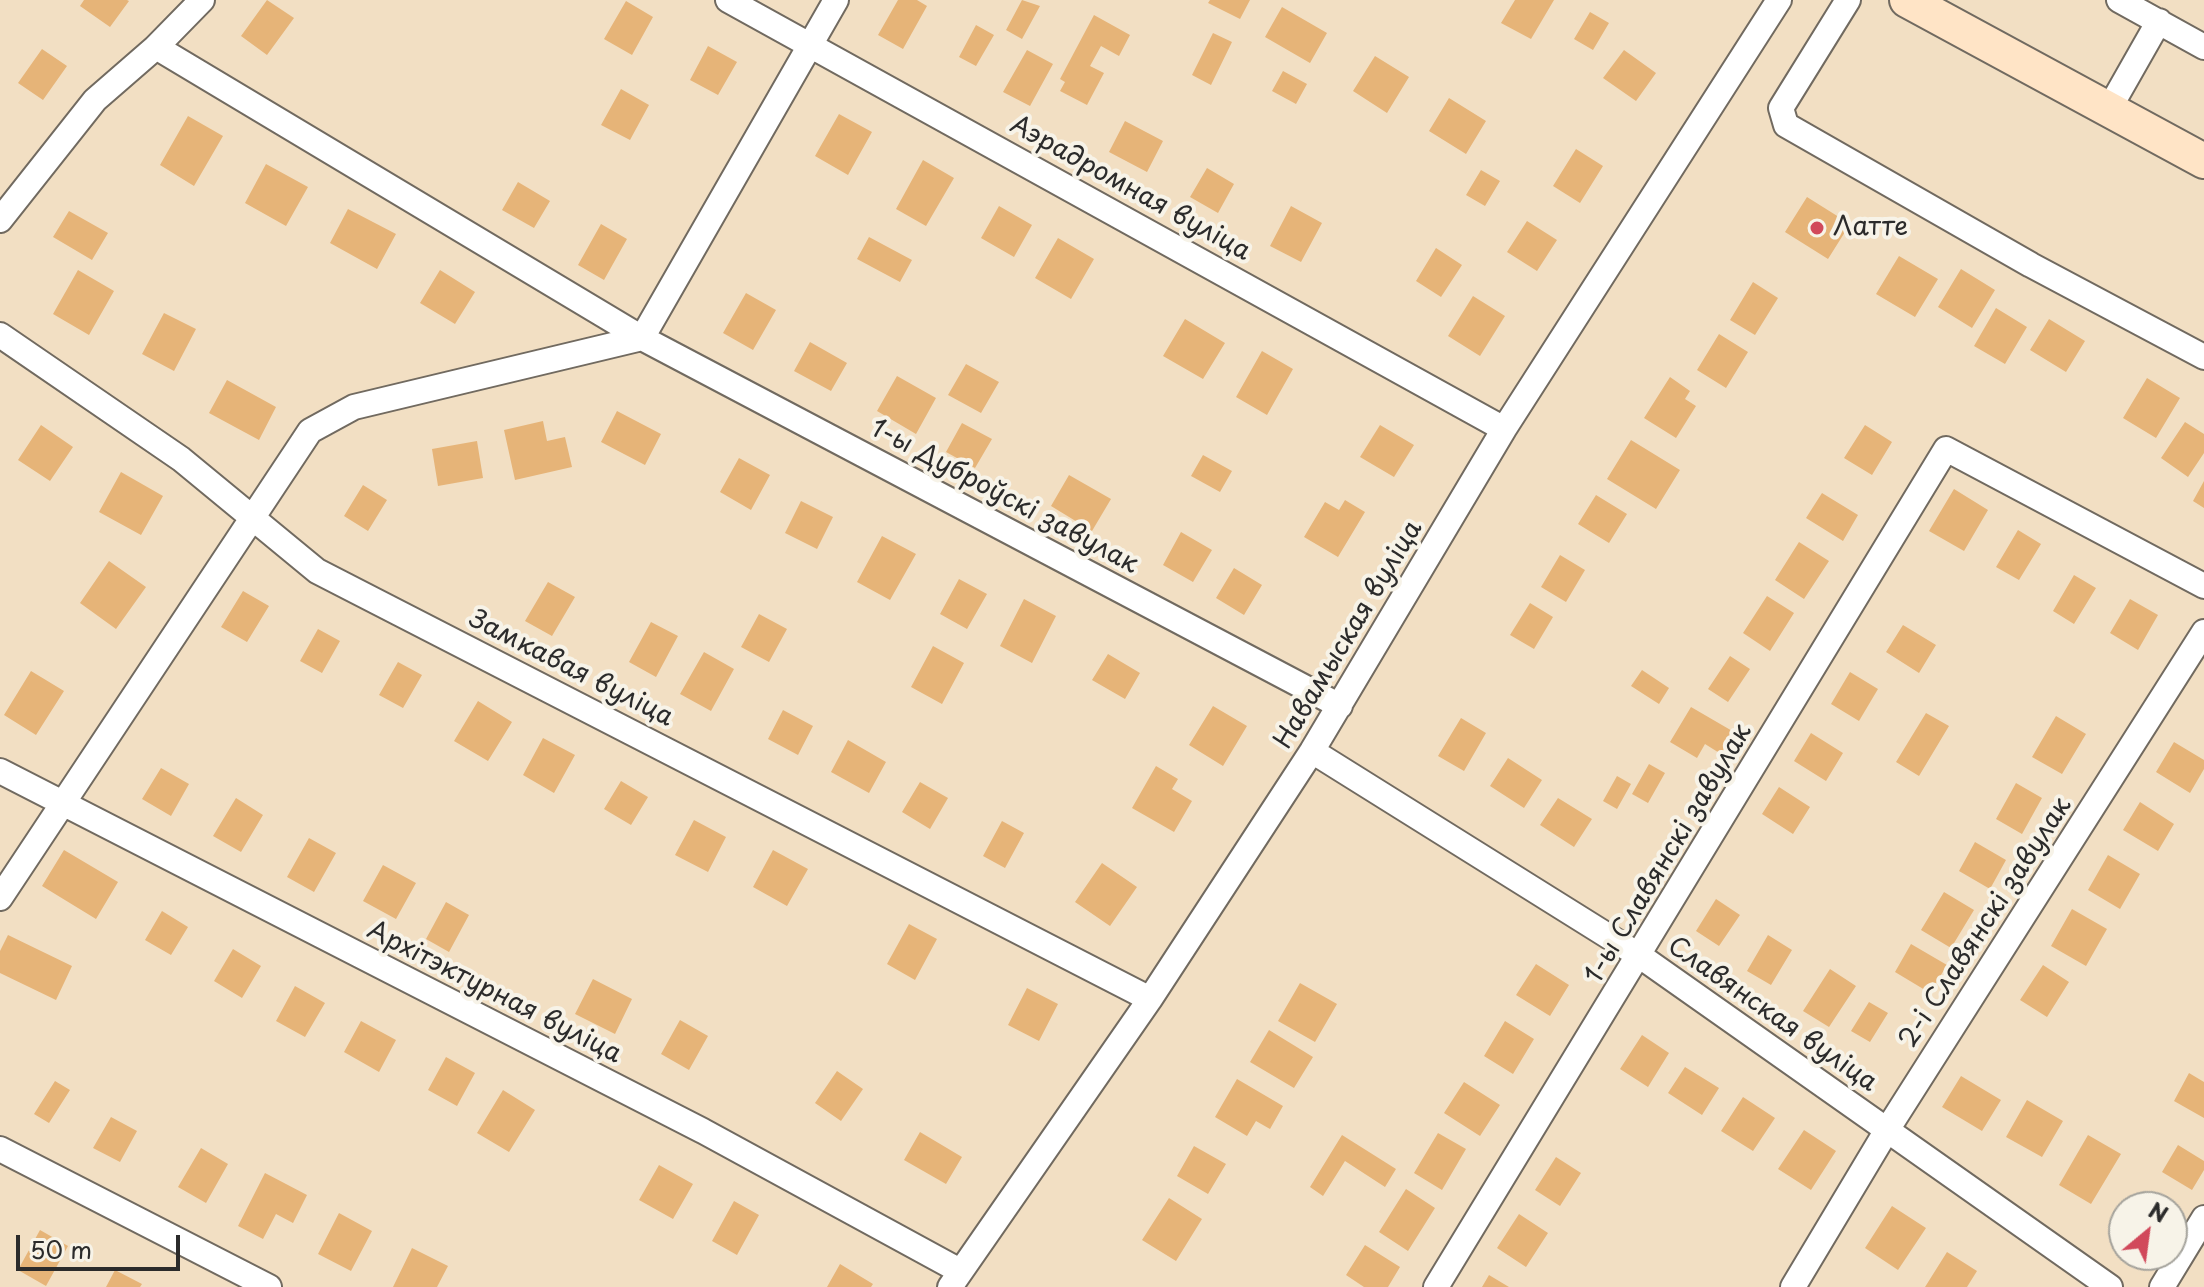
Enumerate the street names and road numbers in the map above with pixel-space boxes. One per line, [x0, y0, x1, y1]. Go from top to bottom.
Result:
street label: Аэрадромная вуліца [1004, 110, 1256, 268]
street label: 1-ы Дуброўскі завулак [865, 413, 1143, 581]
street label: Навамыская вуліца [1268, 515, 1430, 755]
street label: Замкавая вуліца [464, 604, 678, 734]
street label: 1-ы Славянскі завулак [1579, 718, 1759, 990]
street label: 2-і Славянскі завулак [1893, 792, 2079, 1054]
street label: Архітэктурная вуліца [362, 915, 626, 1071]
street label: Славянская вуліца [1661, 931, 1883, 1099]

